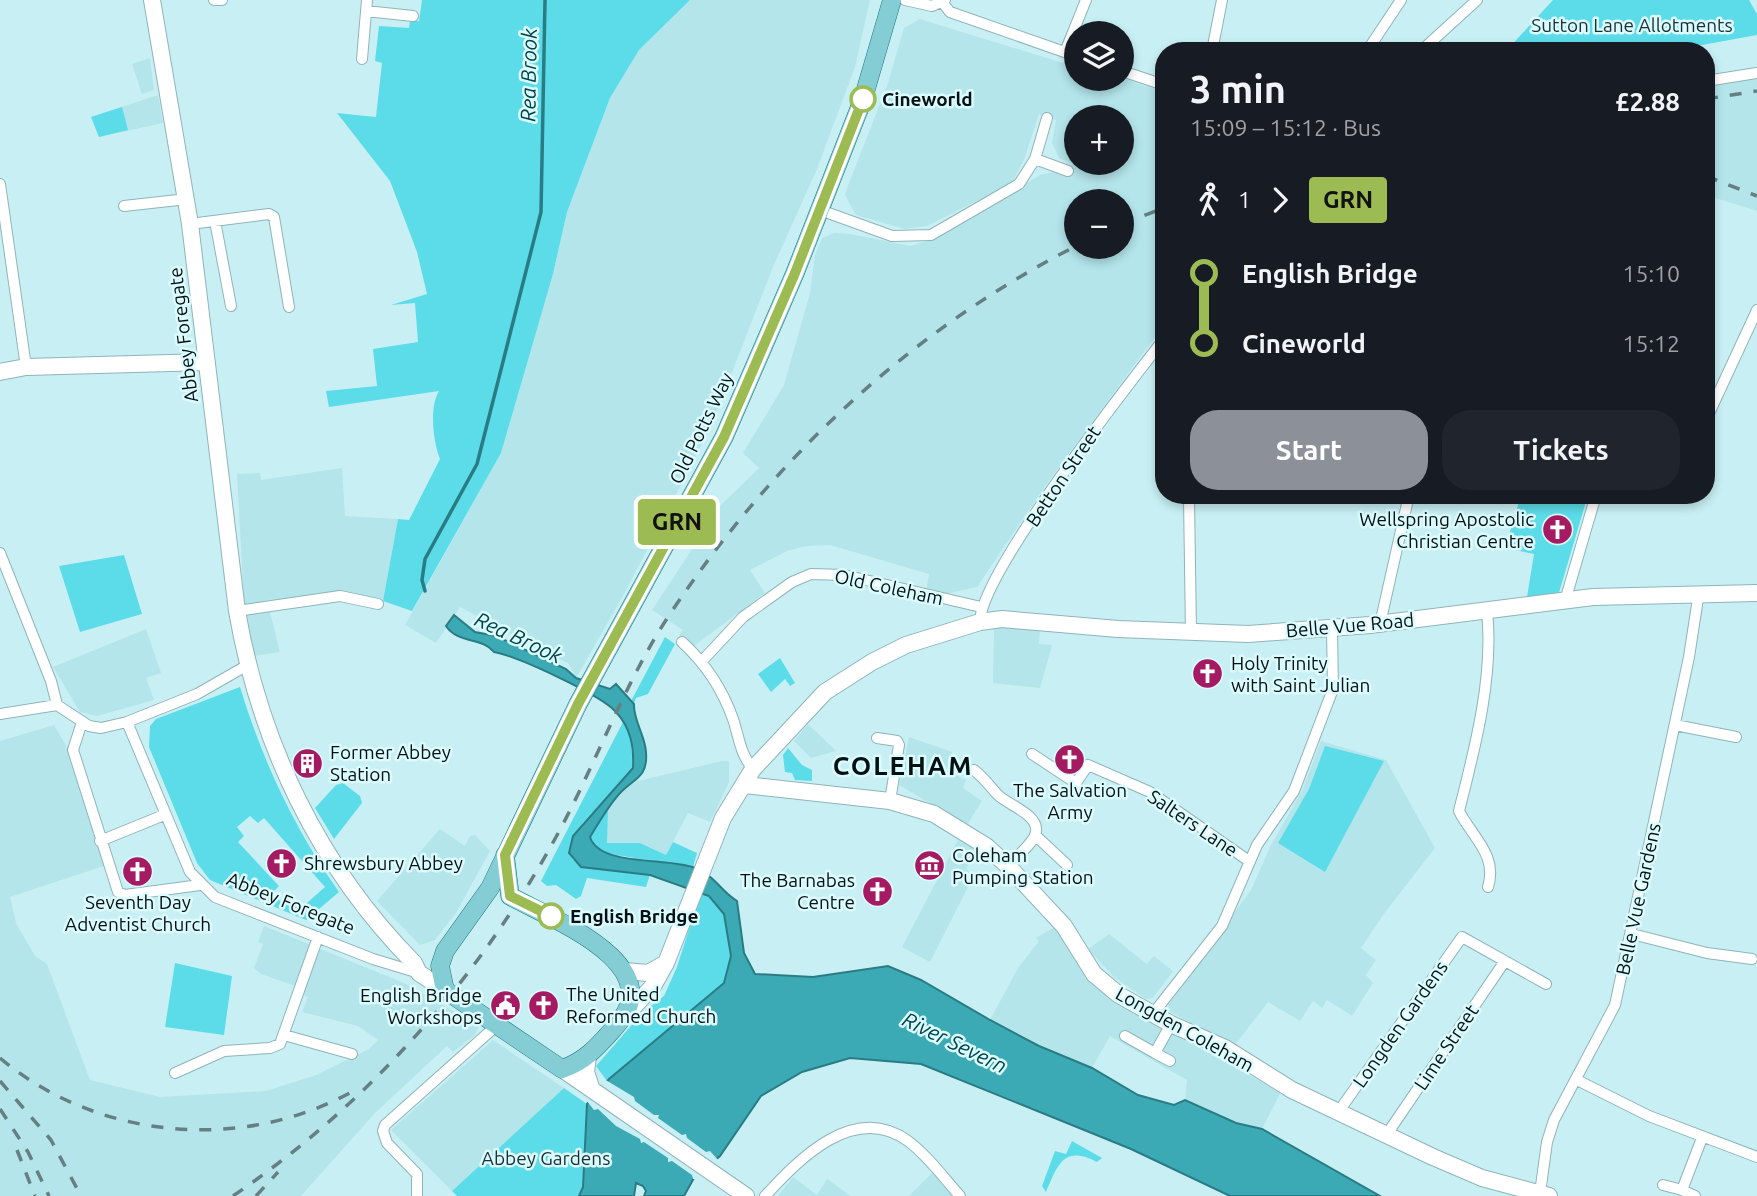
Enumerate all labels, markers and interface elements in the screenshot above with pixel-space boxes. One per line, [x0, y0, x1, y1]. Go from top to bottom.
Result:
park label: Sutton Lane Allotments [1531, 14, 1733, 36]
map controls [1064, 21, 1134, 259]
button: layers [1064, 21, 1134, 91]
water label: Rea Brook [515, 28, 541, 122]
text: 3 min [1190, 68, 1286, 110]
marker: Cineworld [850, 86, 876, 112]
text: £2.88 [1615, 87, 1680, 116]
place label: Cineworld [882, 88, 973, 110]
button: + [1064, 105, 1134, 175]
text: 15:09 – 15:12 · Bus [1190, 115, 1381, 140]
icon: walk [1190, 181, 1228, 219]
icon: forward [1261, 181, 1299, 219]
text: GRN [1323, 186, 1373, 213]
text: 1 [1238, 187, 1251, 212]
button: − [1064, 189, 1134, 259]
text: English Bridge [1242, 259, 1418, 288]
text: 15:10 [1622, 261, 1680, 286]
street label: Abbey Foregate [164, 266, 202, 404]
text: Cineworld [1242, 329, 1366, 358]
text: 15:12 [1622, 331, 1680, 356]
street label: Old Potts Way [665, 369, 737, 487]
button: Start [1190, 410, 1428, 490]
button: Tickets [1442, 410, 1680, 490]
street label: Betton Street [1021, 421, 1105, 531]
line badge: GRN [637, 499, 717, 545]
text: GRN [652, 508, 702, 535]
place label: Wellspring Apostolic Christian Centre [1359, 508, 1534, 552]
church icon: Wellspring Apostolic Christian Centre [1540, 513, 1574, 547]
street label: Old Coleham [833, 565, 945, 609]
water label: Rea Brook [471, 606, 567, 668]
street label: Belle Vue Road [1285, 608, 1415, 642]
place label: Holy Trinity with Saint Julian [1231, 652, 1370, 696]
church icon: Holy Trinity with Saint Julian [1191, 657, 1225, 691]
place label: Former Abbey Station [330, 741, 451, 785]
church icon: The Salvation Army [1053, 742, 1087, 776]
building icon: Former Abbey Station [290, 746, 324, 780]
district label: COLEHAM [833, 751, 973, 780]
place label: The Salvation Army [1013, 779, 1127, 823]
street label: Salters Lane [1144, 785, 1242, 861]
street label: Belle Vue Gardens [1611, 821, 1665, 977]
place label: Coleham Pumping Station [952, 844, 1094, 888]
church icon: Shrewsbury Abbey [264, 846, 298, 880]
museum icon: Coleham Pumping Station [912, 849, 946, 883]
place label: Shrewsbury Abbey [304, 852, 463, 874]
church icon: Seventh Day Adventist Church [121, 854, 155, 888]
street label: Abbey Foregate [224, 867, 358, 939]
place label: The Barnabas Centre [740, 869, 855, 913]
church icon: The Barnabas Centre [861, 874, 895, 908]
place label: Seventh Day Adventist Church [65, 891, 211, 935]
marker: English Bridge [538, 903, 564, 929]
place label: English Bridge [570, 905, 698, 927]
street label: Longden Gardens [1348, 956, 1452, 1092]
street label: Longden Coleham [1112, 982, 1258, 1076]
place label: The United Reformed Church [566, 983, 716, 1027]
place label: English Bridge Workshops [360, 984, 482, 1028]
church icon: The United Reformed Church [526, 988, 560, 1022]
public building icon: English Bridge Workshops [488, 989, 522, 1023]
street label: Lime Street [1409, 1000, 1483, 1094]
water label: River Severn [899, 1006, 1011, 1078]
park label: Abbey Gardens [482, 1147, 610, 1169]

